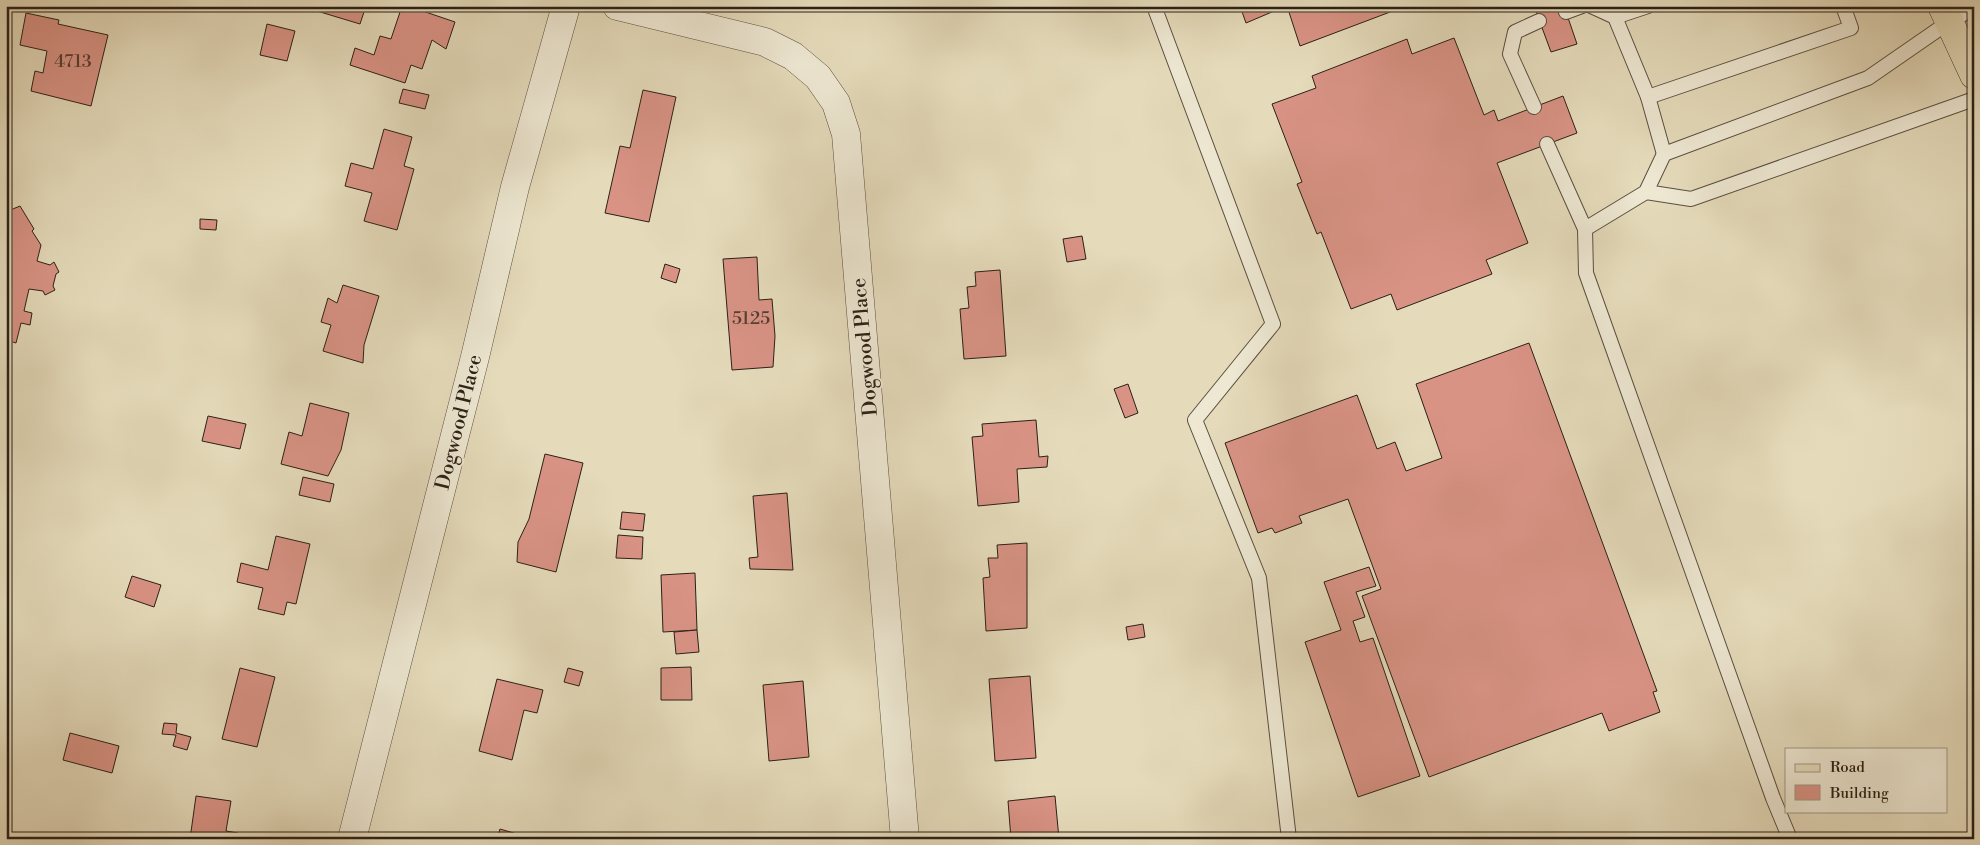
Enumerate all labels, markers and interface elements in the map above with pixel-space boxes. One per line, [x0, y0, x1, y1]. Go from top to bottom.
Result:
house number: 4713 [54, 50, 92, 73]
street label: Dogwood Place [847, 277, 884, 417]
house number: 5125 [732, 307, 770, 330]
street label: Dogwood Place [431, 352, 488, 493]
legend [1785, 748, 1948, 812]
text: Road [1830, 758, 1865, 777]
text: Building [1829, 784, 1889, 803]

